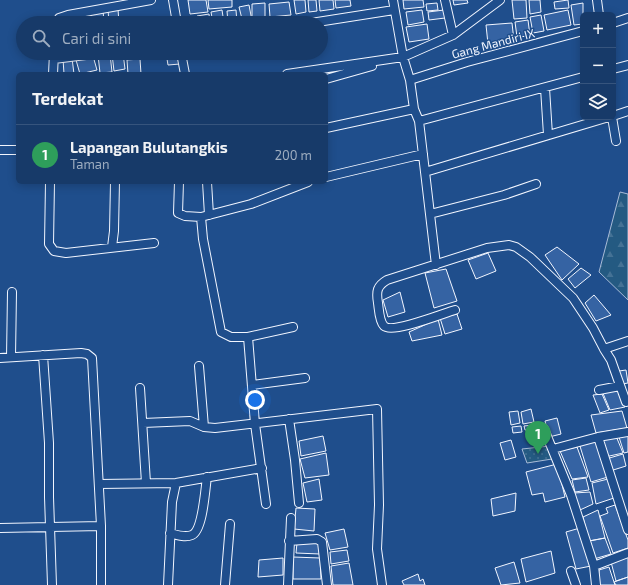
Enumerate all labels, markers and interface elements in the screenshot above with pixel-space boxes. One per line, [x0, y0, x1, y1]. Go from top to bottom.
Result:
map controls [580, 12, 616, 120]
button: + [580, 12, 616, 48]
search box [16, 16, 328, 60]
street label: Gang Mandiri IX [450, 25, 537, 61]
icon: search [30, 27, 52, 49]
text: Cari di sini [62, 29, 131, 47]
button: − [580, 48, 616, 84]
button: layers [580, 84, 616, 120]
text: Terdekat [32, 88, 103, 108]
text: Lapangan Bulutangkis [70, 138, 228, 156]
text: 1 [42, 147, 48, 163]
text: 200 m [275, 147, 312, 163]
text: Taman [70, 156, 110, 172]
your location [245, 390, 265, 410]
pin: 1 [525, 421, 551, 454]

